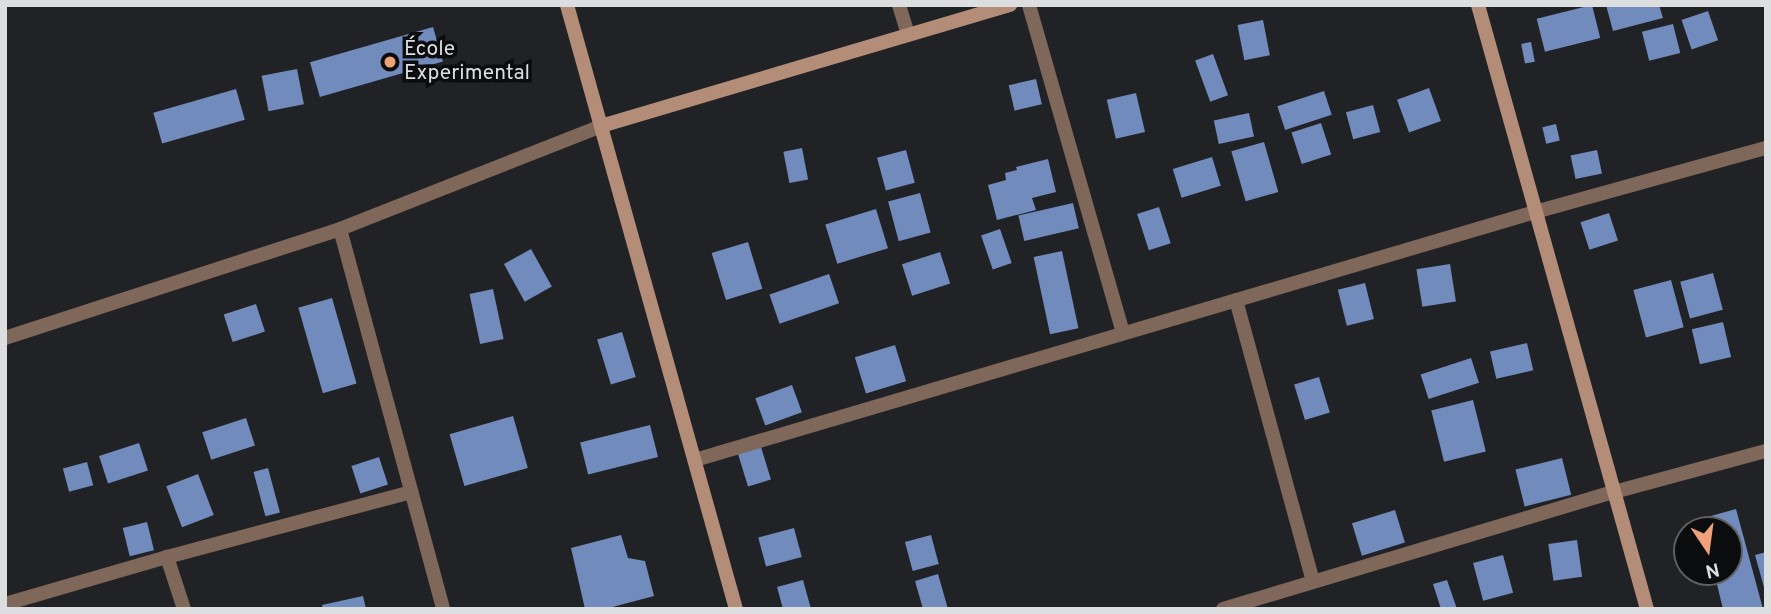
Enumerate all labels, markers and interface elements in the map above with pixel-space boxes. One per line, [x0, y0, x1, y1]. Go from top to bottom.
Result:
place label: École Experimental [404, 37, 530, 87]
marker: École Experimental [382, 54, 398, 70]
north arrow [1673, 516, 1743, 586]
text: N [1703, 556, 1722, 583]

